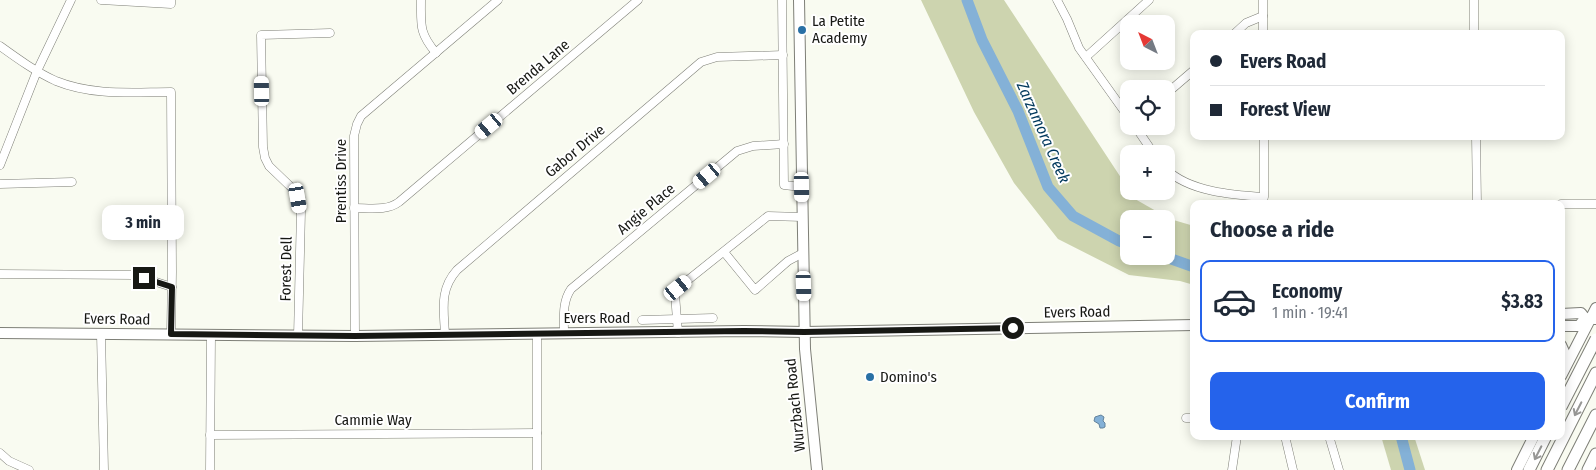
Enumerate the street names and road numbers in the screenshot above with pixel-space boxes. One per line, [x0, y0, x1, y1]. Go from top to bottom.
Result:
street label: Brenda Lane [503, 36, 573, 98]
street label: Gabor Drive [542, 121, 608, 181]
street label: Prentiss Drive [332, 139, 350, 223]
street label: Angie Place [613, 180, 679, 238]
street label: Forest Dell [276, 236, 296, 302]
street label: Evers Road [1043, 302, 1111, 322]
street label: Evers Road [83, 309, 151, 329]
street label: Evers Road [564, 309, 630, 327]
street label: Wurzbach Road [781, 357, 809, 453]
street label: Cammie Way [334, 411, 412, 429]

